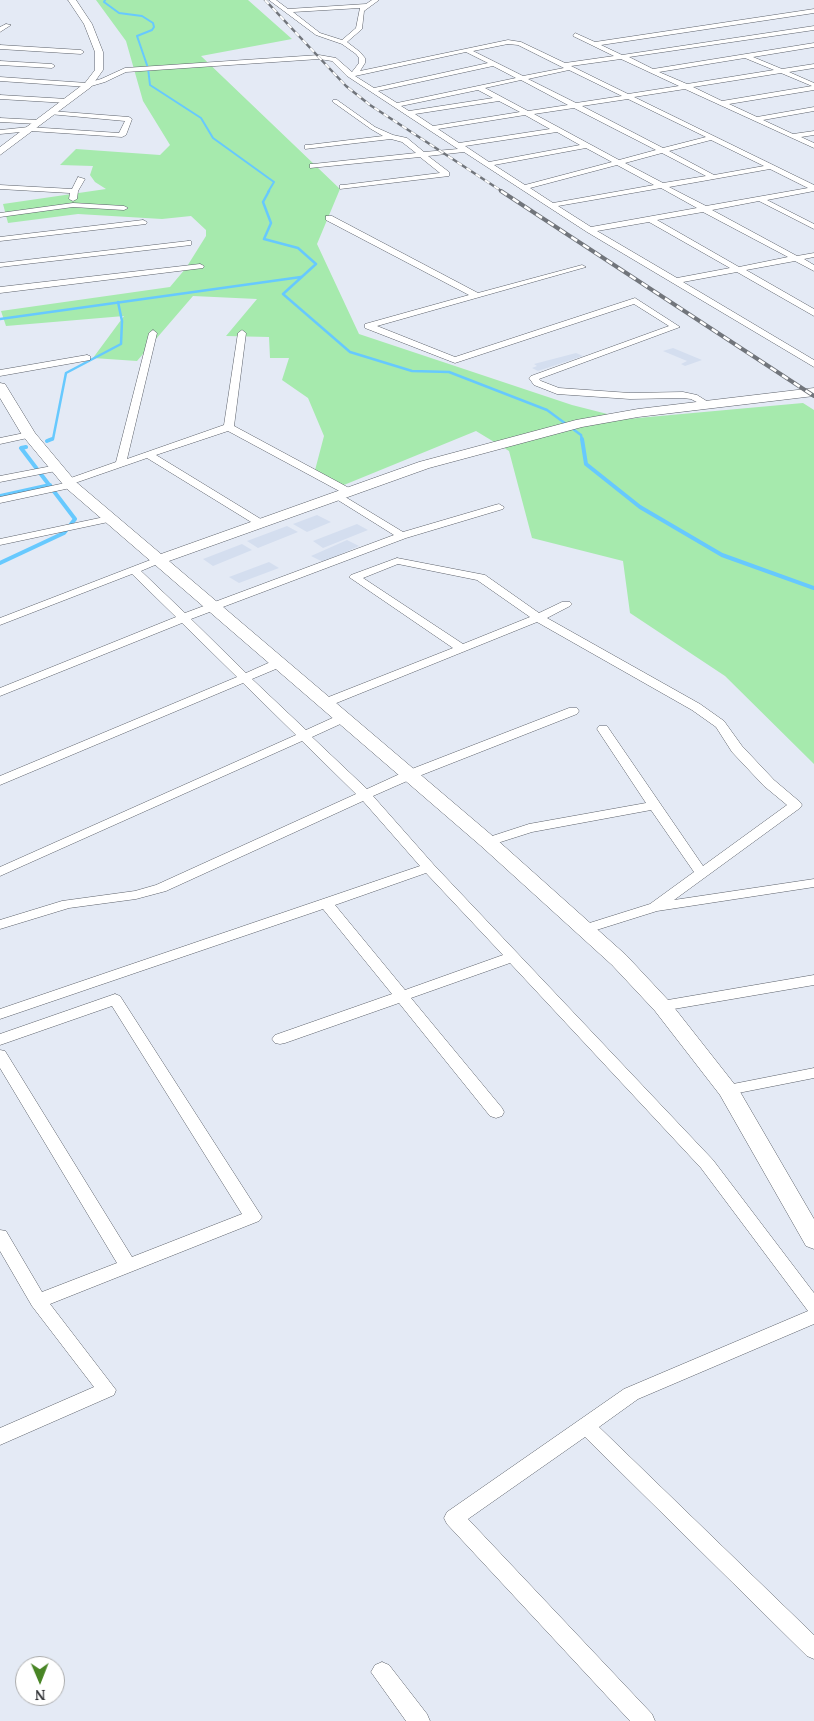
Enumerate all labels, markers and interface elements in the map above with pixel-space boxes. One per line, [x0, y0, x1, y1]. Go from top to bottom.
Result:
north arrow [15, 1656, 65, 1706]
text: N [35, 1686, 46, 1705]

